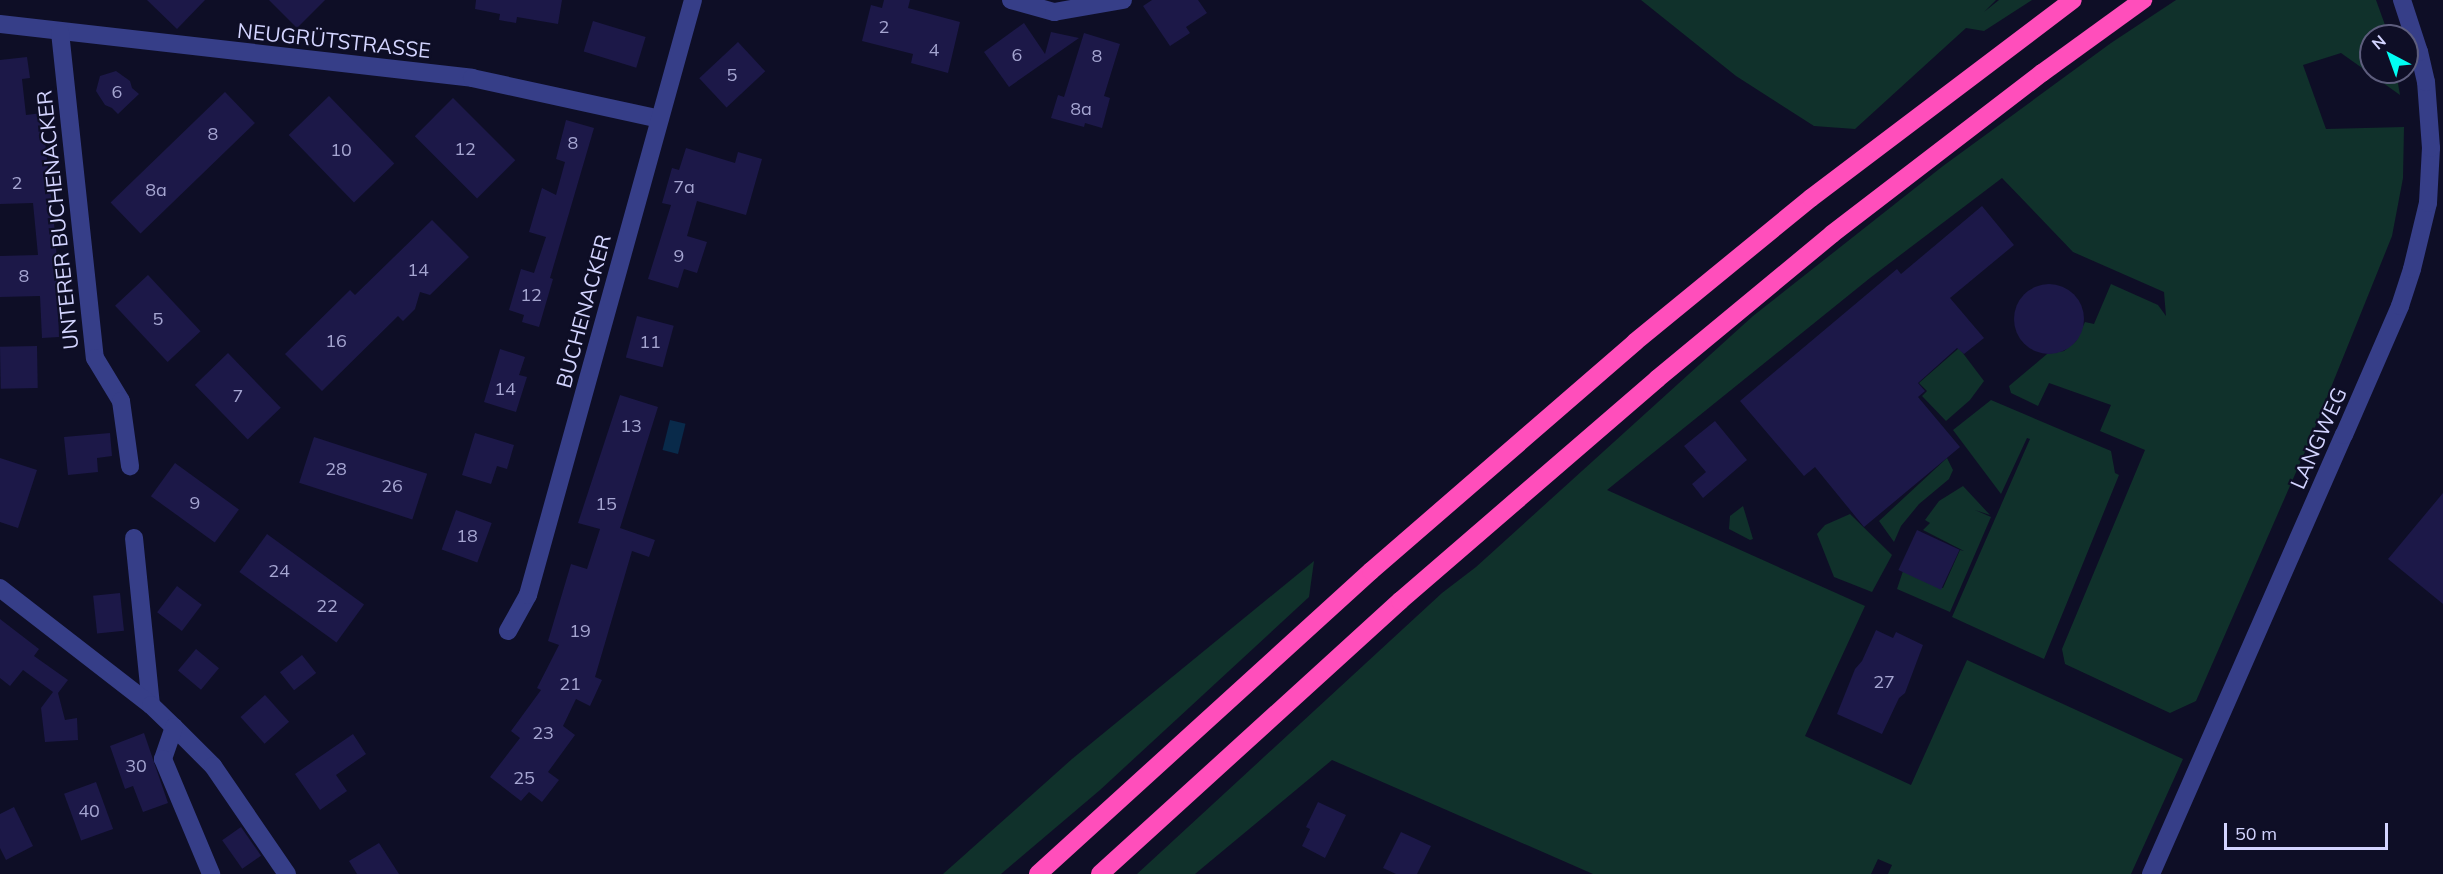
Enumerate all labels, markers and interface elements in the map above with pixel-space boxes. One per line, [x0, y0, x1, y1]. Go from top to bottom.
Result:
house number: 2 [879, 16, 889, 38]
street label: NEUGRÜTSTRASSE [236, 17, 432, 63]
north arrow [2359, 24, 2419, 84]
text: N [2367, 30, 2390, 53]
house number: 4 [929, 39, 939, 61]
house number: 6 [1012, 44, 1022, 66]
house number: 8 [1092, 45, 1102, 67]
house number: 5 [727, 64, 737, 86]
house number: 6 [112, 81, 122, 103]
street label: UNTERER BUCHENACKER [31, 89, 83, 351]
house number: 8a [1070, 98, 1092, 120]
house number: 8 [208, 123, 218, 145]
house number: 8 [568, 132, 578, 154]
house number: 12 [454, 138, 476, 160]
house number: 10 [330, 139, 352, 161]
house number: 2 [12, 172, 22, 194]
house number: 7a [673, 176, 695, 198]
house number: 8a [145, 179, 167, 201]
street label: BUCHENACKER [550, 232, 616, 390]
house number: 9 [674, 245, 684, 267]
house number: 14 [407, 259, 429, 281]
house number: 8 [19, 265, 29, 287]
house number: 12 [520, 284, 542, 306]
house number: 5 [153, 308, 163, 330]
house number: 16 [325, 330, 347, 352]
house number: 11 [639, 331, 661, 353]
house number: 14 [494, 378, 516, 400]
street label: LANGWEG [2284, 383, 2352, 493]
house number: 7 [233, 385, 243, 407]
house number: 13 [620, 415, 642, 437]
house number: 28 [325, 458, 347, 480]
house number: 26 [381, 475, 403, 497]
house number: 9 [190, 492, 200, 514]
house number: 15 [595, 493, 617, 515]
house number: 18 [456, 525, 478, 547]
house number: 24 [268, 560, 290, 582]
house number: 22 [316, 595, 338, 617]
house number: 19 [569, 620, 591, 642]
house number: 27 [1873, 671, 1895, 693]
house number: 21 [559, 673, 581, 695]
house number: 23 [532, 722, 554, 744]
house number: 30 [125, 755, 147, 777]
house number: 25 [513, 767, 535, 789]
house number: 40 [78, 800, 100, 822]
scale bar [2227, 811, 2390, 849]
text: 50 m [2235, 822, 2277, 845]

